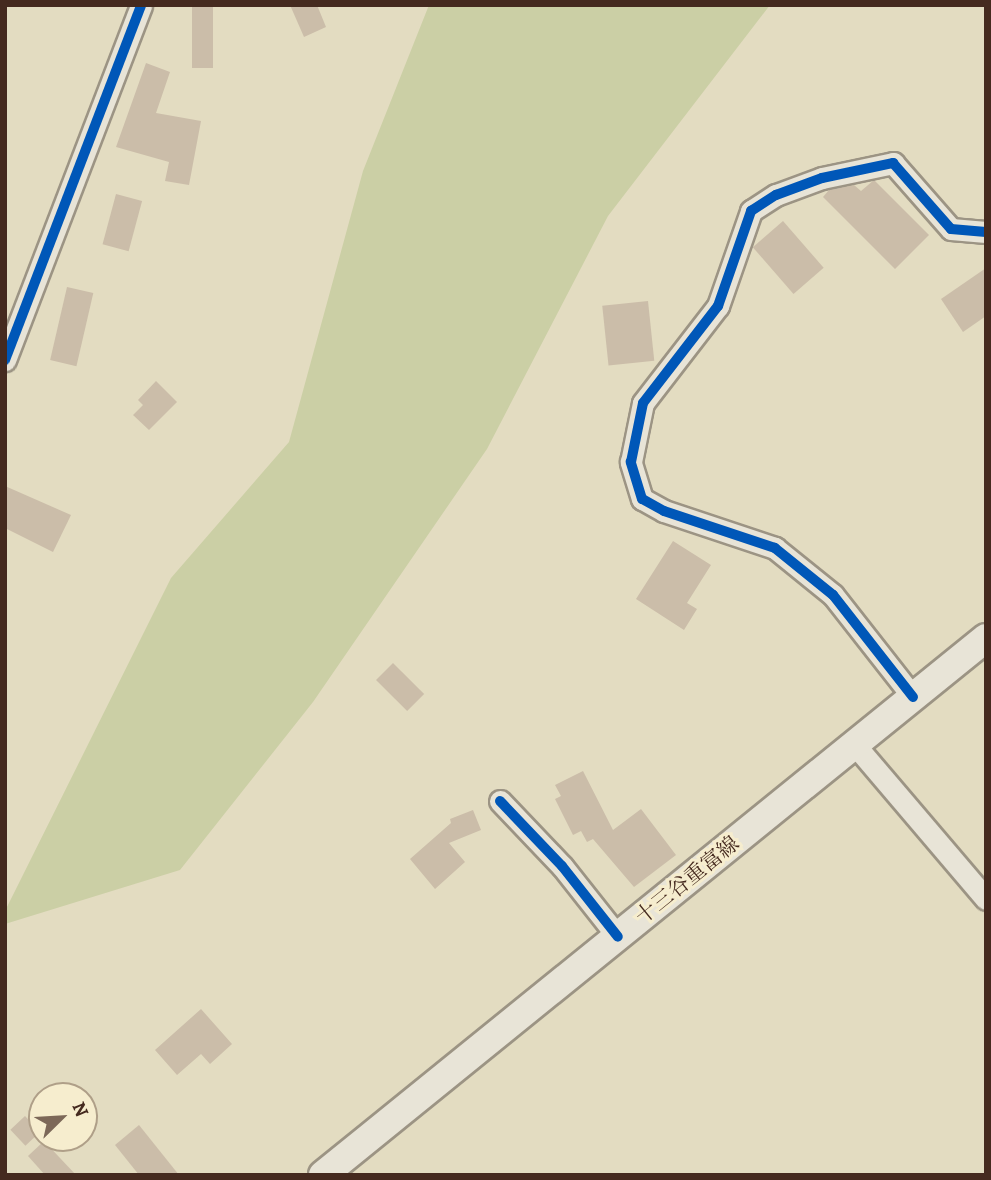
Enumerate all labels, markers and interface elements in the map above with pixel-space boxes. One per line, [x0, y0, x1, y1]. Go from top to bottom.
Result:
street label: 十三谷重富線 [630, 831, 744, 929]
north arrow [28, 1082, 98, 1152]
text: N [66, 1098, 95, 1121]

